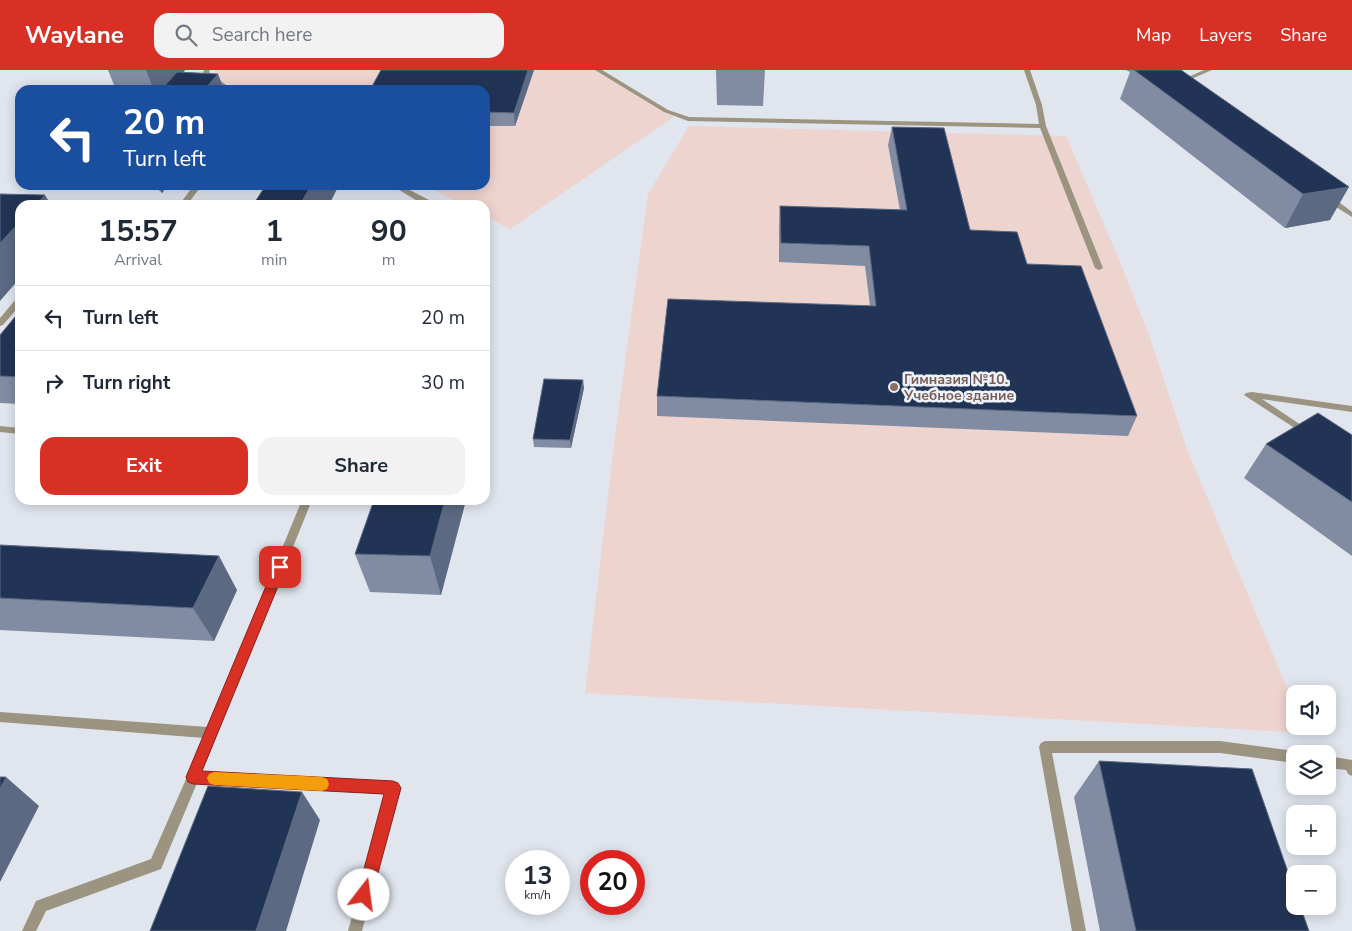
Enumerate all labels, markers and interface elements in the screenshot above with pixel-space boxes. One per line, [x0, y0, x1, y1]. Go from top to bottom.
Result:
search box [154, 13, 504, 58]
text: Waylane [25, 19, 124, 51]
icon: search [172, 21, 200, 49]
text: Search here [212, 22, 312, 48]
text: Map [1136, 23, 1171, 47]
text: Layers [1199, 23, 1252, 47]
text: Share [1280, 23, 1327, 47]
text: 20 m [123, 99, 205, 146]
icon: left [40, 105, 105, 170]
text: Turn left [123, 144, 206, 174]
text: 15:57 [98, 211, 178, 252]
text: 1 [265, 211, 283, 252]
text: 90 [371, 211, 407, 252]
text: Arrival [114, 249, 162, 271]
text: min [261, 249, 287, 271]
text: m [382, 249, 396, 271]
icon: left [40, 304, 68, 332]
text: Turn left [83, 305, 158, 331]
text: 20 m [421, 305, 465, 331]
icon: right [40, 369, 68, 397]
text: Turn right [83, 370, 170, 396]
text: 30 m [421, 370, 465, 396]
place label: Гимназия №10. Учебное здание [903, 370, 1015, 405]
marker: Гимназия №10. Учебное здание [888, 381, 900, 393]
button: Exit [40, 437, 248, 495]
button: Share [258, 437, 465, 495]
pin [259, 546, 301, 588]
icon: arrive [266, 553, 294, 581]
map controls [1286, 685, 1336, 915]
button: sound [1286, 685, 1336, 735]
button: layers [1286, 745, 1336, 795]
button: + [1286, 805, 1336, 855]
speed limit sign: 20 [580, 850, 645, 915]
text: 13 [522, 859, 553, 893]
button: − [1286, 865, 1336, 915]
position arrow [337, 868, 389, 920]
text: km/h [524, 887, 551, 903]

